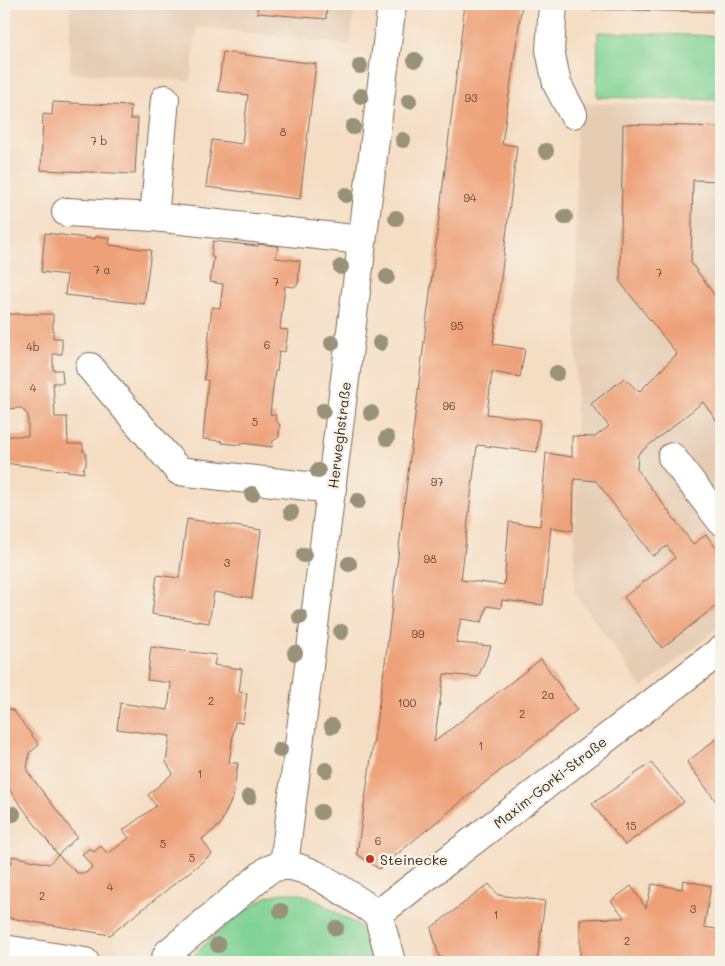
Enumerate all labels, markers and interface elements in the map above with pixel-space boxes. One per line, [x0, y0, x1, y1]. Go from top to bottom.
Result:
house number: 93 [465, 90, 478, 105]
house number: 8 [280, 124, 287, 139]
house number: 7 b [91, 133, 107, 148]
house number: 94 [464, 190, 477, 205]
house number: 7 a [94, 262, 110, 277]
house number: 7 [656, 265, 662, 280]
house number: 7 [273, 274, 279, 289]
house number: 95 [451, 318, 463, 333]
house number: 6 [264, 337, 270, 352]
house number: 4b [26, 339, 40, 354]
house number: 4 [30, 380, 37, 395]
street label: Herweghstraße [323, 381, 355, 489]
house number: 96 [442, 398, 456, 413]
house number: 5 [252, 414, 258, 429]
house number: 97 [431, 474, 443, 489]
house number: 98 [423, 551, 437, 566]
house number: 3 [224, 555, 231, 570]
house number: 99 [411, 626, 425, 641]
house number: 2a [542, 687, 555, 702]
house number: 2 [208, 693, 214, 708]
house number: 100 [398, 695, 416, 710]
house number: 2 [519, 706, 525, 721]
street label: Maxim-Gorki-Straße [489, 732, 611, 832]
house number: 1 [479, 738, 483, 753]
house number: 1 [198, 766, 202, 781]
house number: 15 [625, 818, 637, 833]
house number: 6 [375, 833, 381, 848]
house number: 5 [160, 836, 166, 851]
house number: 5 [189, 850, 195, 865]
place label: Steinecke [380, 850, 448, 869]
marker: Steinecke [364, 853, 376, 865]
house number: 4 [107, 879, 114, 894]
house number: 2 [39, 888, 45, 903]
house number: 3 [690, 901, 697, 916]
house number: 1 [494, 907, 498, 922]
house number: 2 [624, 933, 630, 948]

